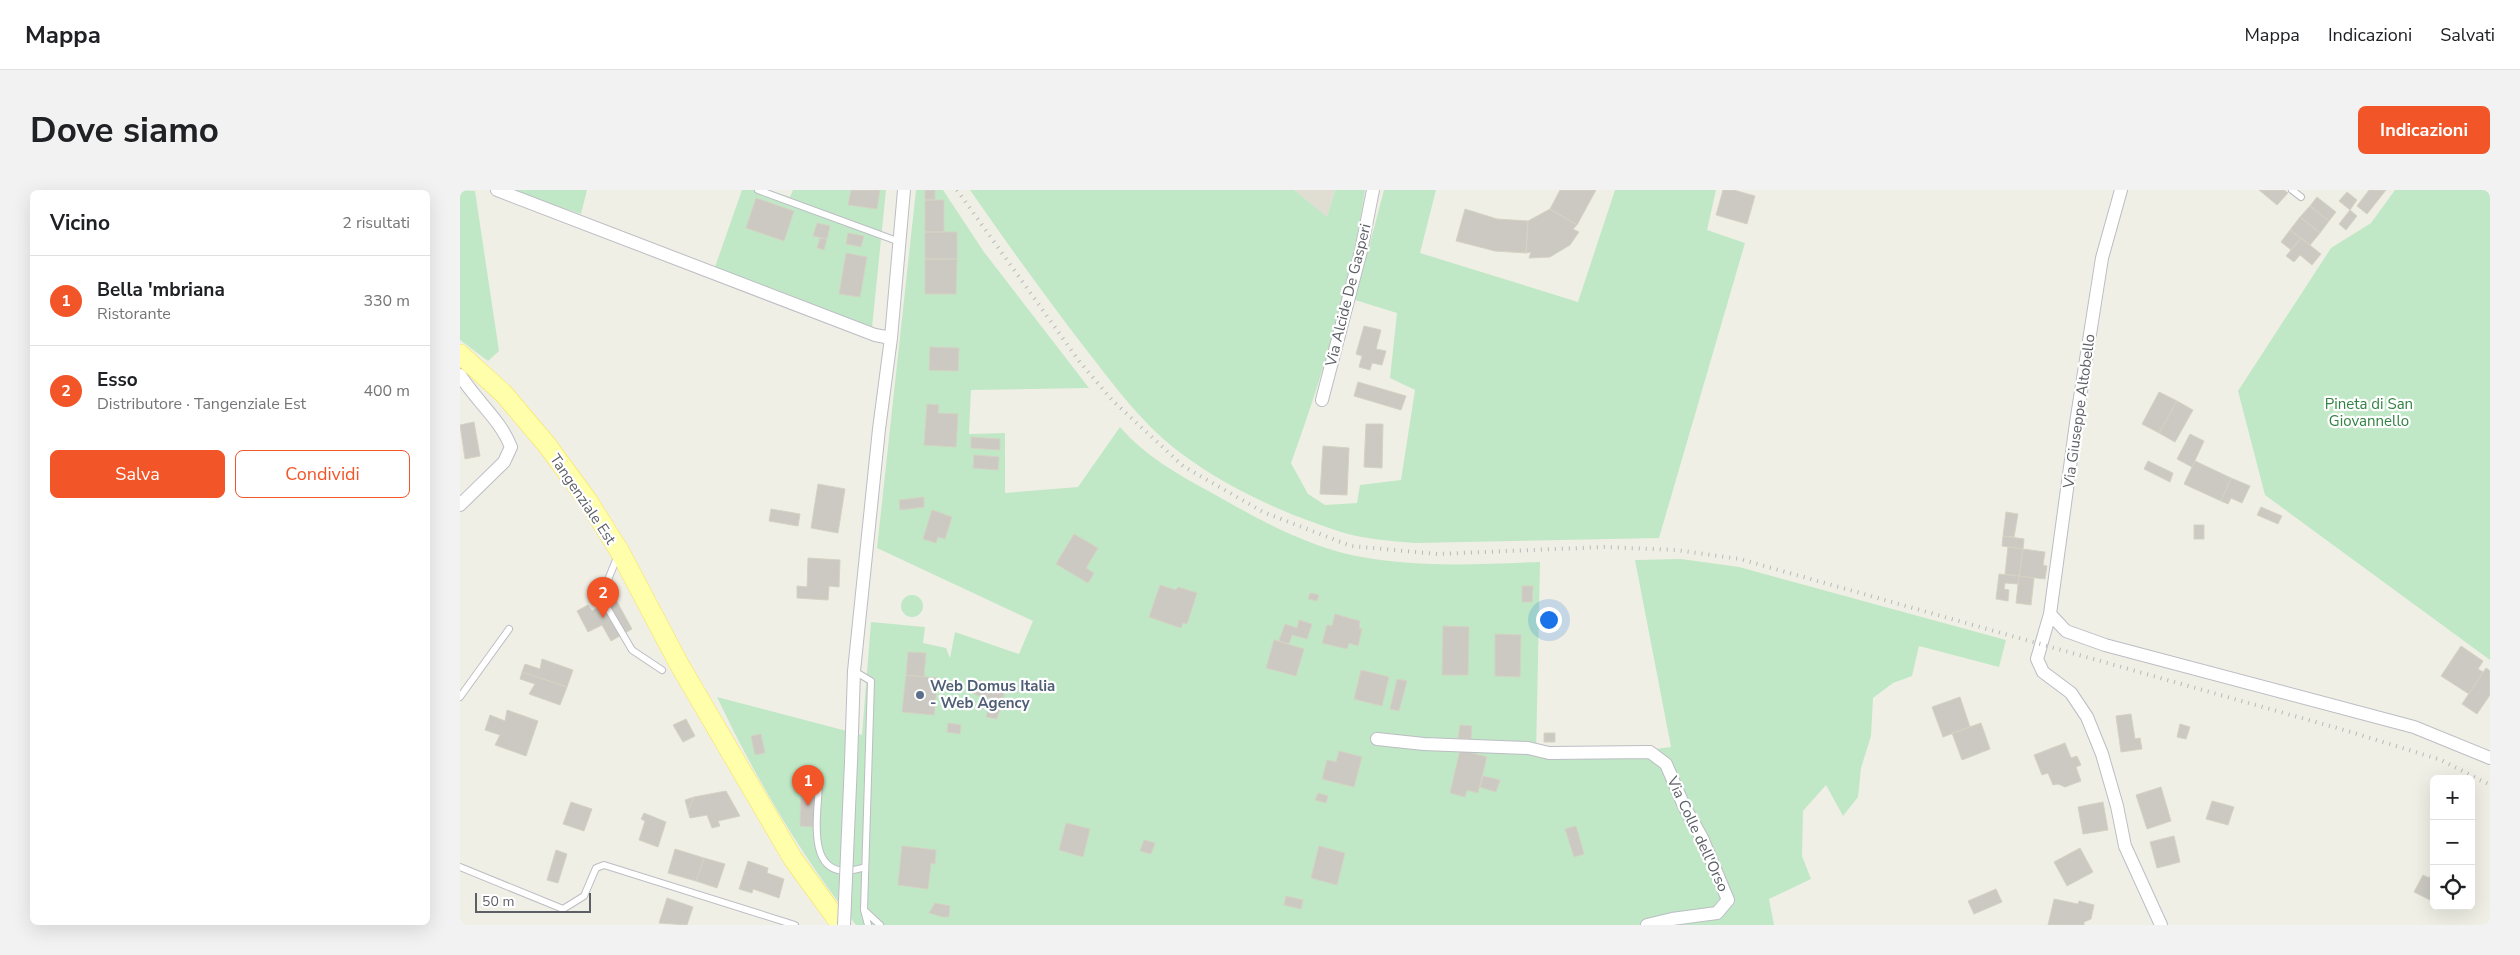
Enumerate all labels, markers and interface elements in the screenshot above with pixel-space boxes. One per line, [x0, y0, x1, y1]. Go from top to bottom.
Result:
text: Mappa [25, 19, 101, 51]
text: Mappa [2244, 23, 2300, 47]
text: Indicazioni [2328, 23, 2412, 47]
text: Salvati [2440, 23, 2495, 47]
button: Indicazioni [2358, 106, 2490, 154]
text: Dove siamo [30, 107, 219, 154]
text: Vicino [50, 209, 110, 237]
text: 2 risultati [342, 212, 410, 234]
street label: Via Alcide De Gasperi [1320, 221, 1375, 369]
text: Bella 'mbriana [97, 277, 225, 303]
text: 1 [61, 290, 71, 312]
text: 330 m [363, 290, 410, 312]
text: Ristorante [97, 303, 171, 325]
street label: Via Giuseppe Altobello [2058, 333, 2100, 490]
text: Esso [97, 367, 138, 393]
text: 2 [61, 380, 71, 402]
text: 400 m [363, 380, 410, 402]
text: Distributore · Tangenziale Est [97, 393, 306, 415]
park label: Pineta di San Giovannello [2325, 394, 2413, 431]
button: Salva [50, 450, 225, 498]
button: Condividi [235, 450, 410, 498]
street label: Tangenziale Est [545, 450, 621, 549]
pin: 2 [587, 577, 619, 618]
your location [1536, 607, 1562, 633]
place label: Web Domus Italia - Web Agency [930, 676, 1055, 713]
marker: Web Domus Italia - Web Agency [914, 689, 926, 701]
pin: 1 [792, 765, 824, 806]
street label: Via Colle dell'Orso [1662, 772, 1733, 895]
map controls [2430, 775, 2475, 910]
button: + [2430, 775, 2475, 820]
button: − [2430, 820, 2475, 865]
button: locate [2430, 865, 2475, 910]
scale bar [475, 890, 591, 913]
text: 50 m [482, 892, 514, 911]

